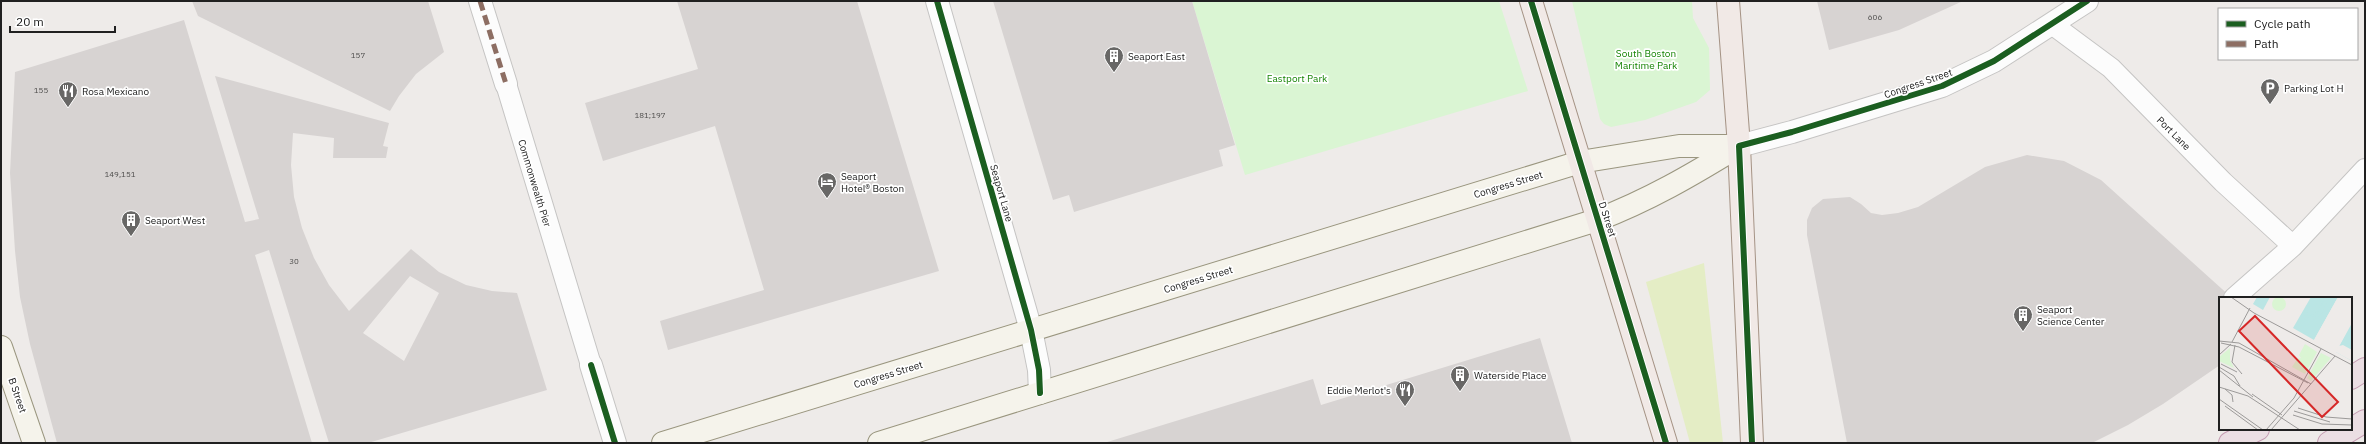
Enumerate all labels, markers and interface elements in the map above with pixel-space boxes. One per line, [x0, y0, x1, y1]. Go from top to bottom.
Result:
scale bar [10, 8, 115, 34]
legend [2218, 8, 2358, 60]
house number: 606 [1868, 12, 1882, 22]
text: 20 m [16, 14, 44, 29]
text: Cycle path [2254, 16, 2311, 31]
text: Path [2254, 36, 2279, 51]
building icon: Seaport East [1103, 45, 1125, 73]
park label: South Boston Maritime Park [1615, 47, 1678, 72]
house number: 157 [351, 50, 365, 60]
place label: Seaport East [1128, 50, 1186, 63]
street label: Congress Street [1882, 66, 1954, 101]
park label: Eastport Park [1267, 72, 1328, 85]
parking icon: Parking Lot H [2259, 77, 2281, 105]
restaurant icon: Rosa Mexicano [57, 80, 79, 108]
place label: Parking Lot H [2284, 82, 2344, 95]
house number: 155 [34, 85, 48, 95]
place label: Rosa Mexicano [82, 85, 150, 98]
house number: 181;197 [634, 110, 666, 120]
street label: Port Lane [2154, 114, 2194, 153]
street label: Commonwealth Pier [515, 138, 554, 229]
street label: Seaport Lane [987, 163, 1016, 224]
street label: Congress Street [1472, 168, 1545, 201]
house number: 149,151 [105, 169, 136, 179]
place label: Seaport Hotel® Boston [841, 170, 904, 195]
hotel icon: Seaport Hotel® Boston [816, 171, 838, 199]
street label: D Street [1596, 200, 1619, 239]
building icon: Seaport West [120, 209, 142, 237]
place label: Seaport West [145, 214, 206, 227]
house number: 30 [289, 256, 299, 266]
street label: Congress Street [1162, 263, 1235, 296]
inset map [2219, 297, 2352, 430]
place label: Seaport Science Center [2037, 303, 2105, 328]
building icon: Seaport Science Center [2012, 304, 2034, 332]
street label: Congress Street [852, 358, 925, 391]
building icon: Waterside Place [1449, 364, 1471, 392]
place label: Waterside Place [1474, 369, 1547, 382]
street label: B Street [5, 376, 30, 415]
restaurant icon: Eddie Merlot's [1394, 379, 1416, 407]
place label: Eddie Merlot's [1327, 384, 1391, 397]

